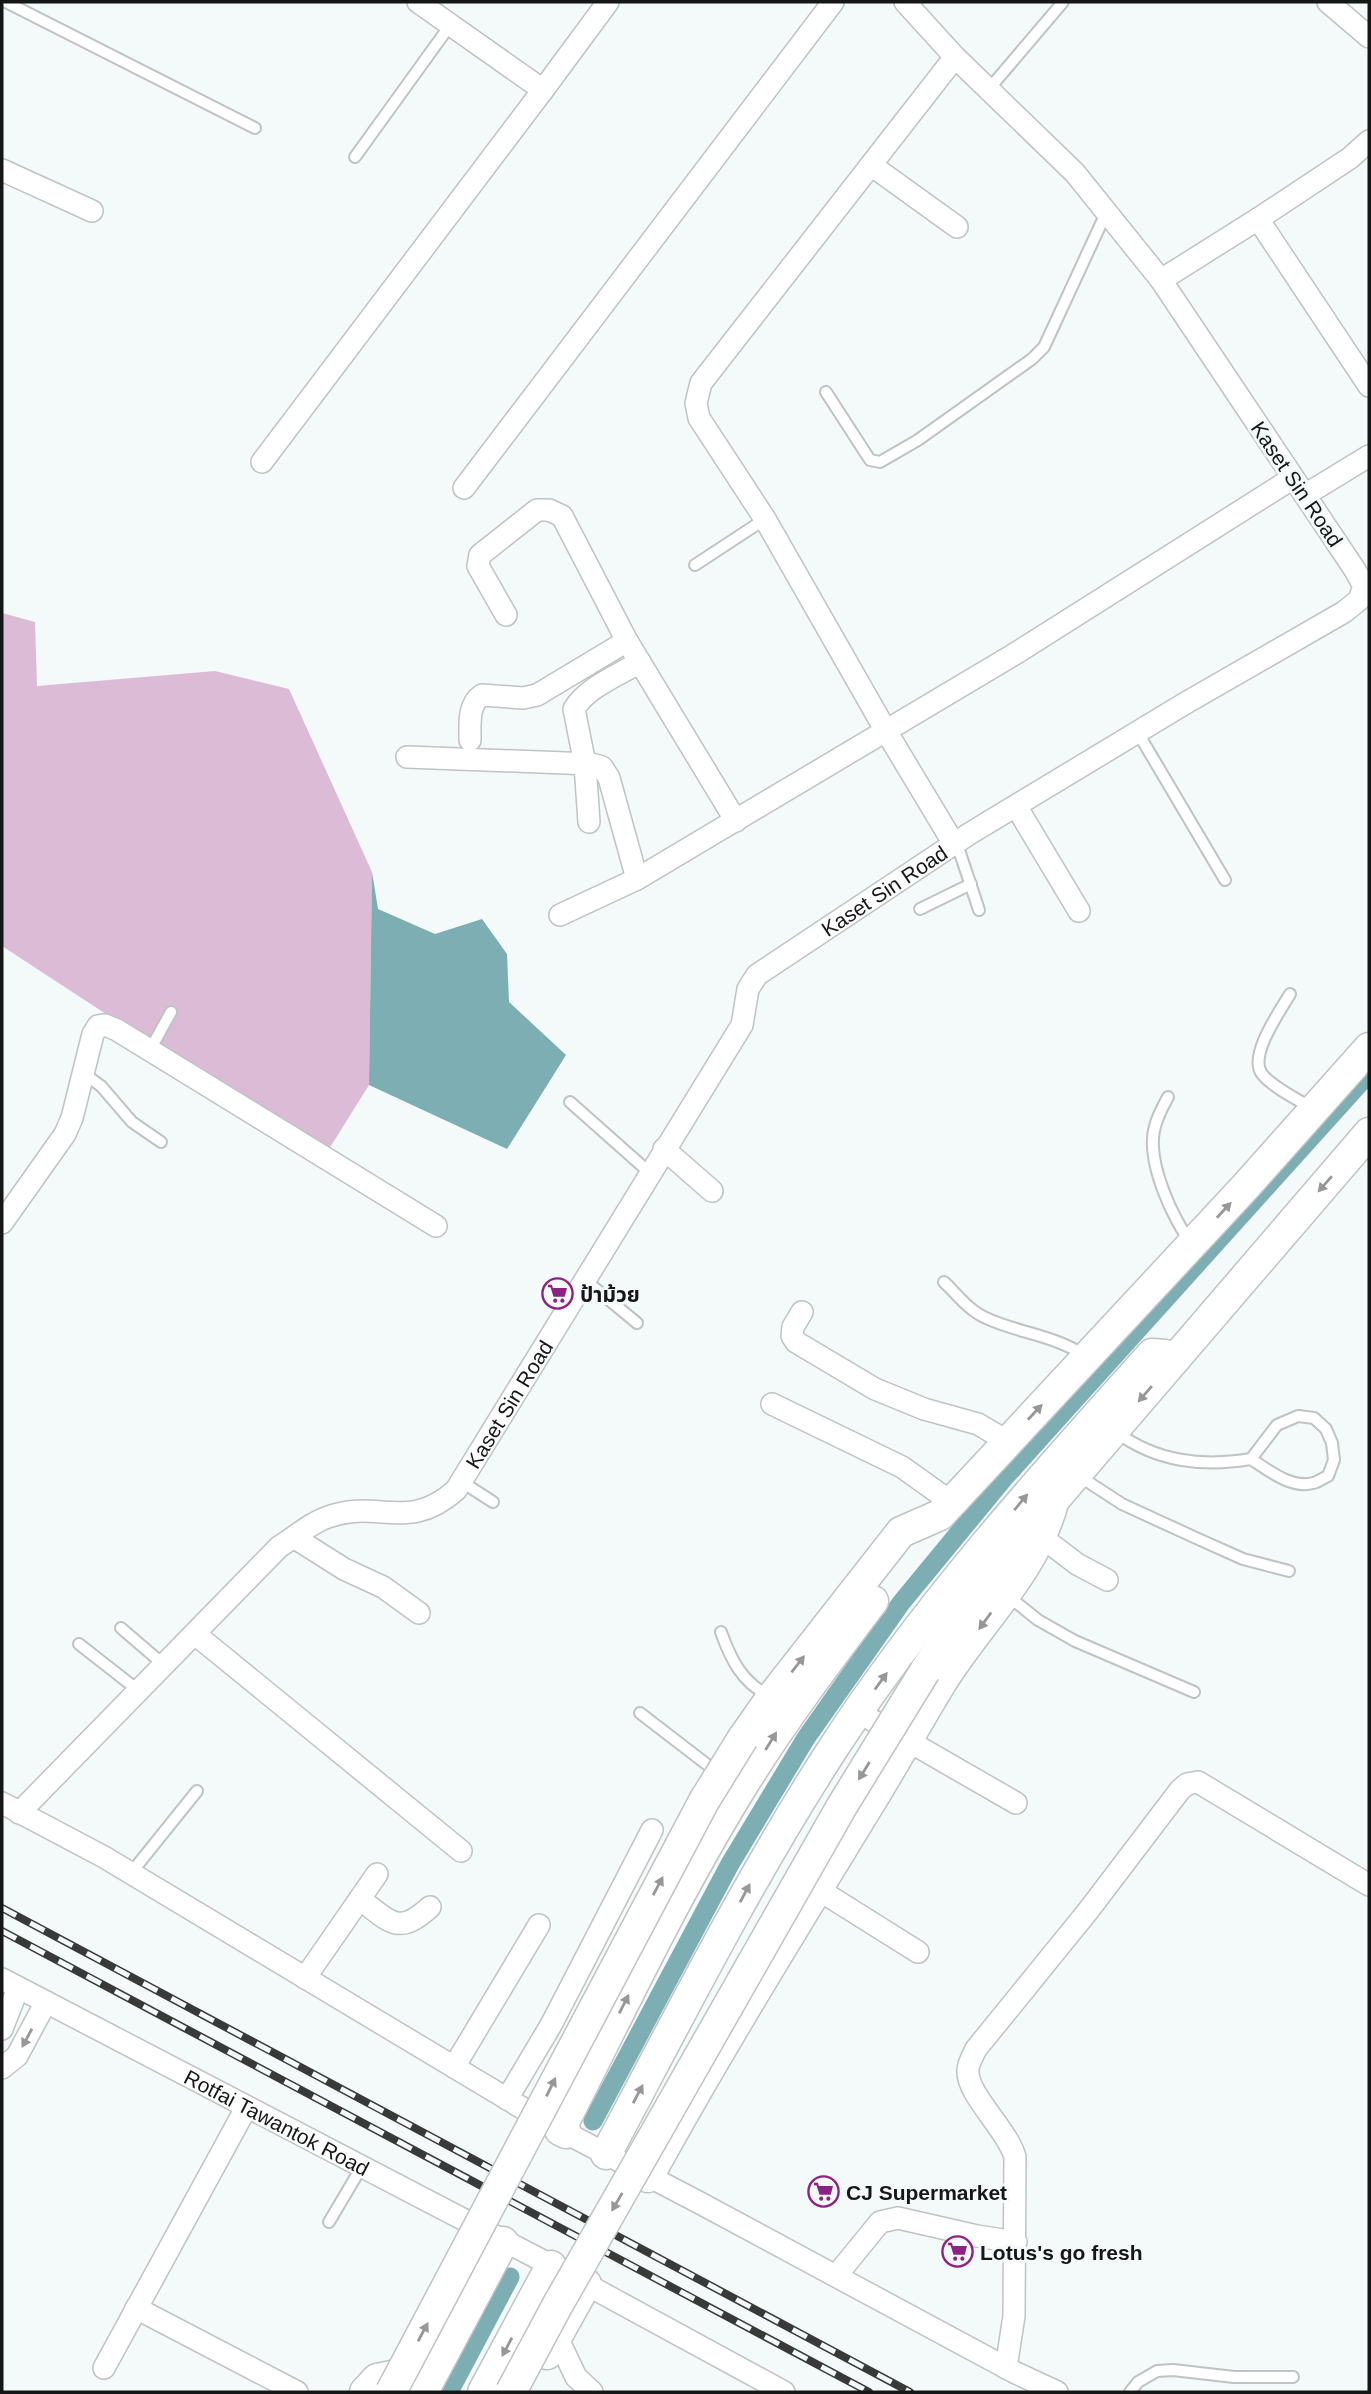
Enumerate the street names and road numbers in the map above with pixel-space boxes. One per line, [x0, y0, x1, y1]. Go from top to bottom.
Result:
street label: Kaset Sin Road [1247, 417, 1347, 551]
street label: Kaset Sin Road [817, 840, 951, 940]
street label: Kaset Sin Road [461, 1336, 557, 1472]
street label: Rotfai Tawantok Road [181, 2065, 373, 2180]

